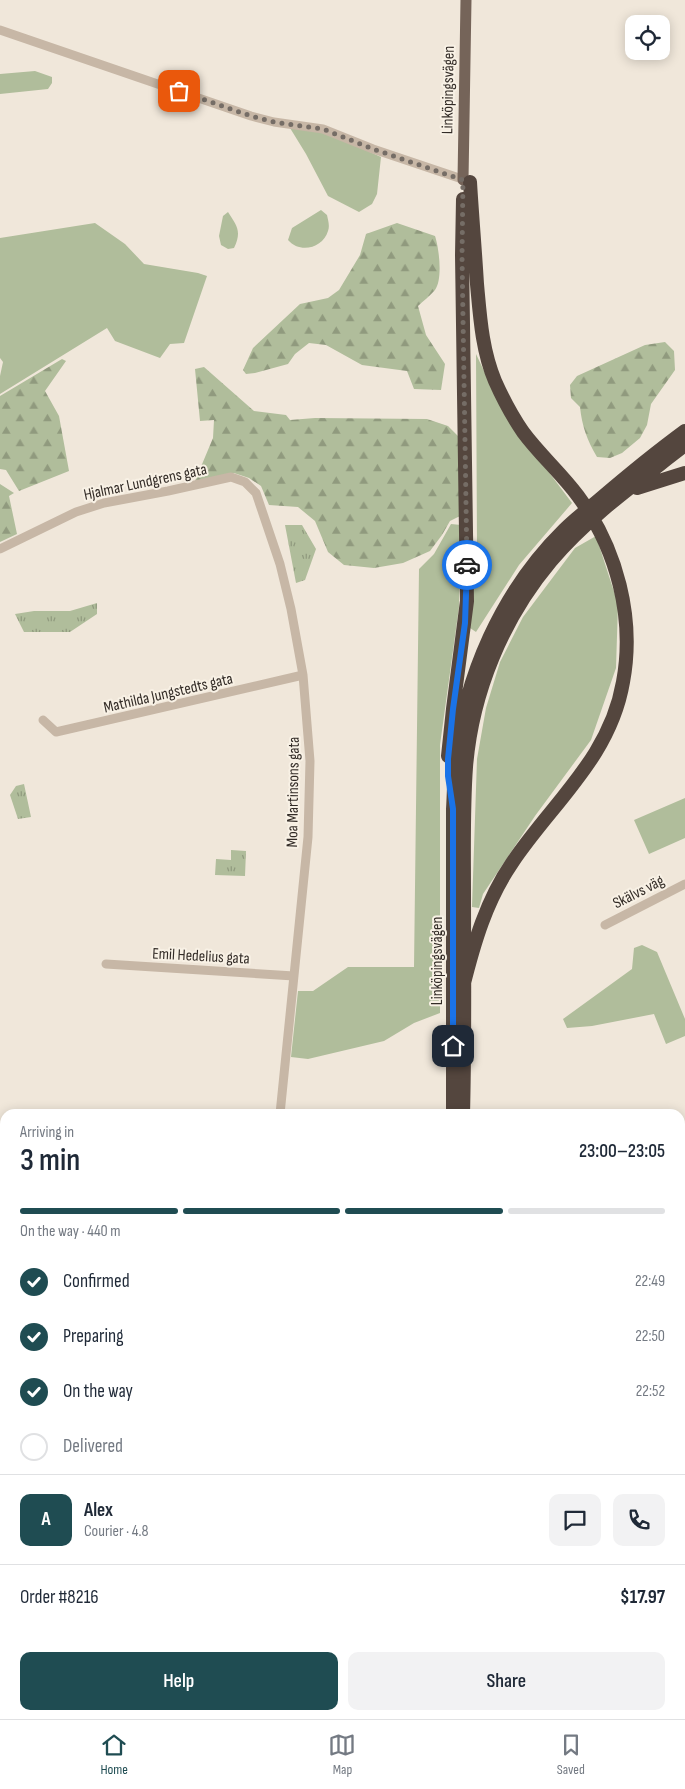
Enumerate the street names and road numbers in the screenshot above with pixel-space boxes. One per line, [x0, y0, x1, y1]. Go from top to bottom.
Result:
street label: Linköpingsvägen [438, 46, 459, 134]
street label: Hjalmar Lundgrens gata [82, 460, 209, 505]
street label: Mathilda Jungstedts gata [102, 669, 235, 718]
street label: Moa Martinsons gata [283, 736, 304, 848]
street label: Skälvs väg [610, 871, 668, 913]
street label: Linköpingsvägen [428, 917, 447, 1005]
street label: Emil Hedelius gata [152, 944, 250, 969]

